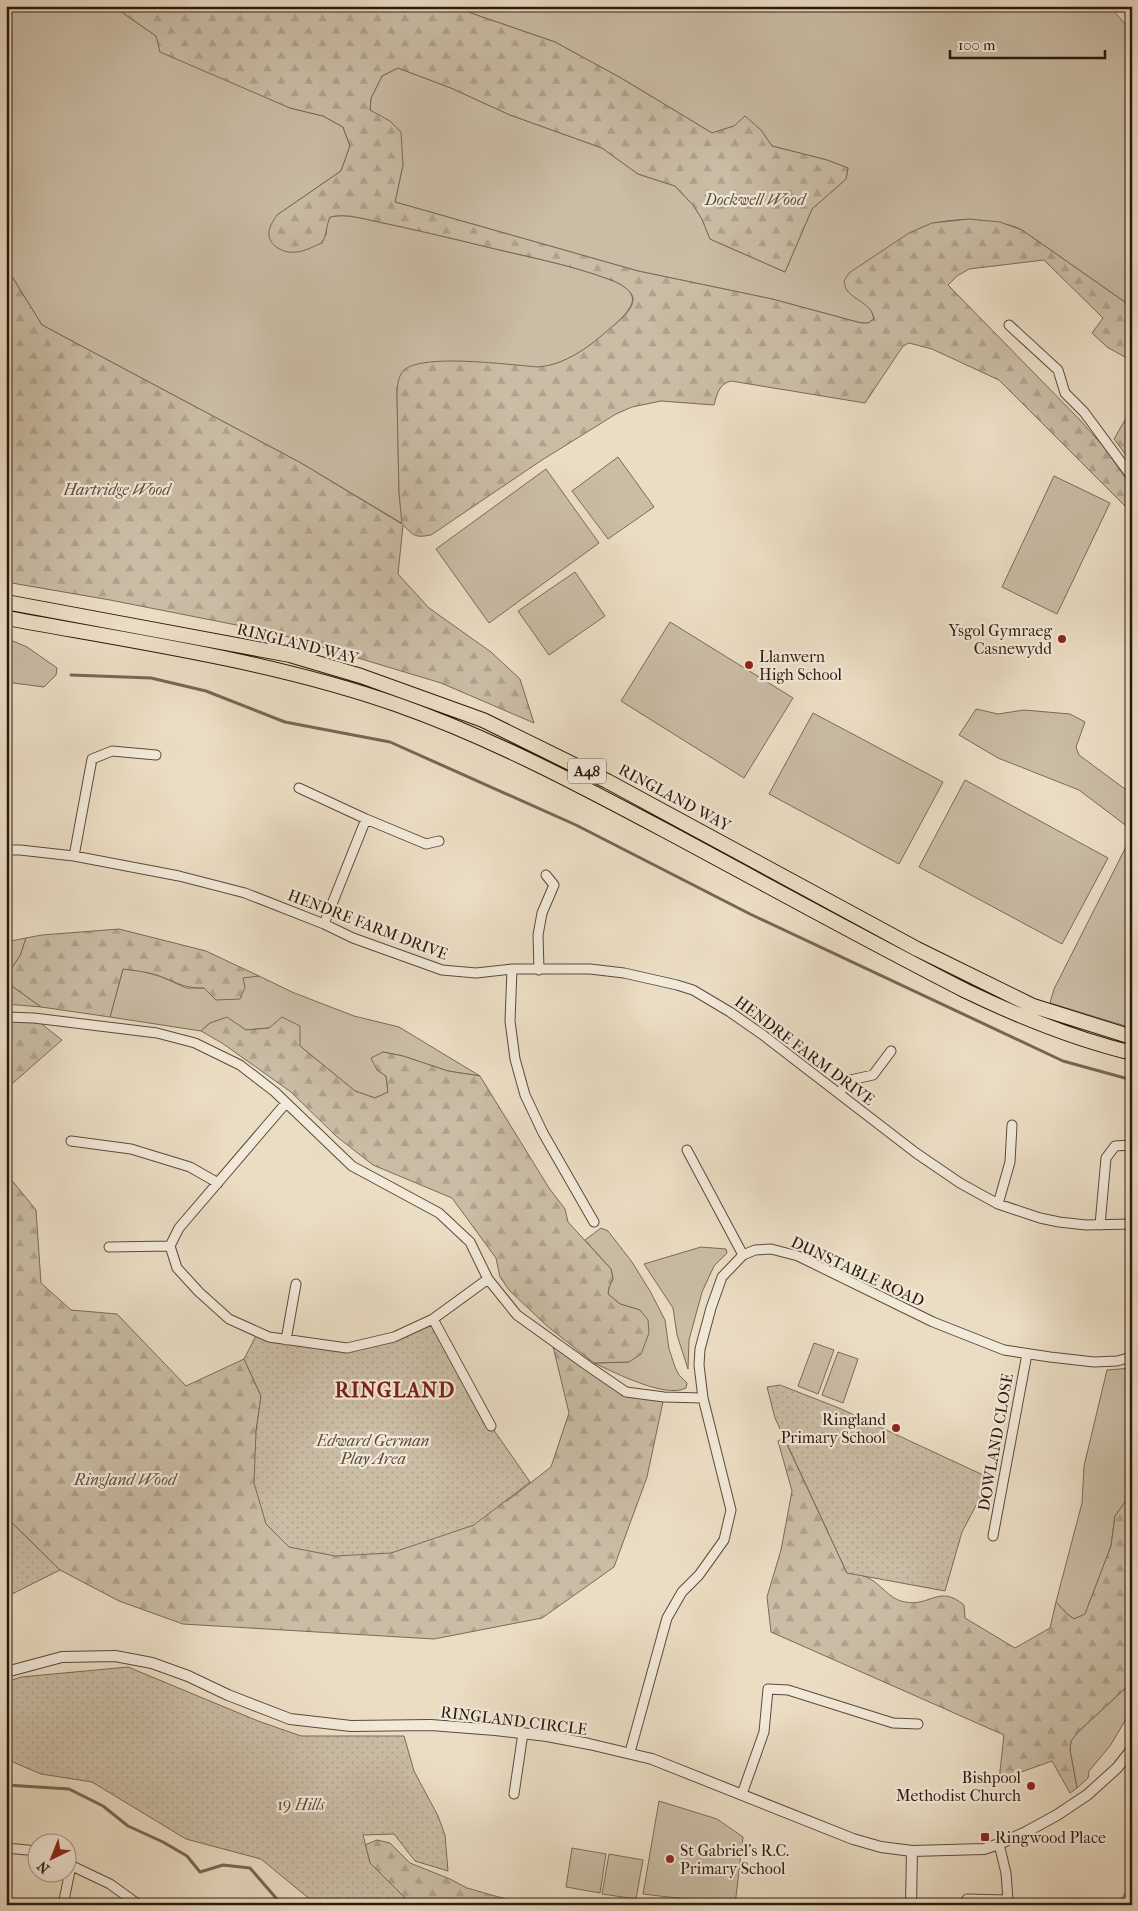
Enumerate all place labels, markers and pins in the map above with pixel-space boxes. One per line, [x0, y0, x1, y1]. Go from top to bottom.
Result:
place label: Ysgol Gymraeg Casnewydd [947, 621, 1052, 658]
marker: Ysgol Gymraeg Casnewydd [1056, 633, 1068, 645]
place label: Llanwern High School [759, 647, 843, 684]
marker: Llanwern High School [743, 659, 755, 671]
place label: Ringland Primary School [781, 1410, 887, 1447]
marker: Ringland Primary School [890, 1422, 902, 1434]
place label: Bishpool Methodist Church [896, 1768, 1022, 1805]
marker: Bishpool Methodist Church [1025, 1780, 1037, 1792]
place label: Ringwood Place [995, 1828, 1106, 1847]
marker: Ringwood Place [979, 1831, 991, 1843]
place label: St Gabriel's R.C. Primary School [680, 1841, 789, 1878]
marker: St Gabriel's R.C. Primary School [664, 1853, 676, 1865]

